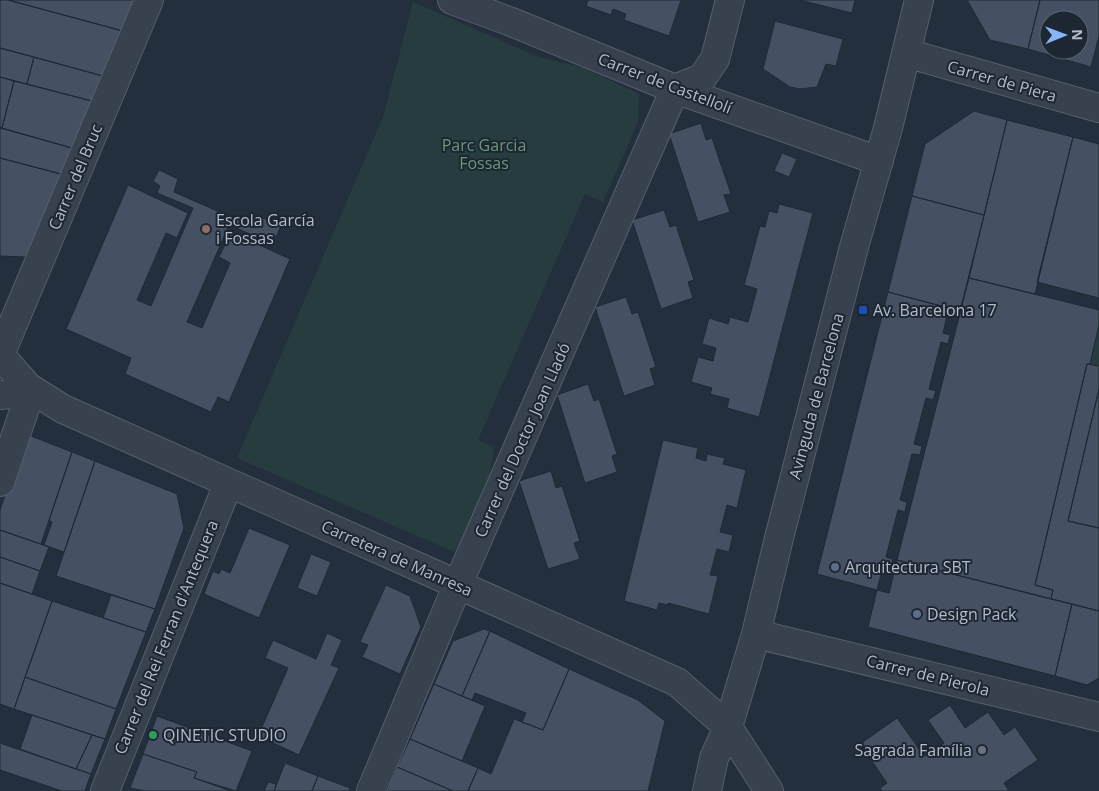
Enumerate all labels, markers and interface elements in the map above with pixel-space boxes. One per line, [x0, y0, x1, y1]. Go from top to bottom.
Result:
north arrow [1039, 10, 1089, 60]
text: N [1068, 29, 1087, 41]
street label: Carrer de Castellolí [595, 47, 736, 119]
street label: Carrer de Piera [945, 55, 1059, 107]
street label: Carrer del Bruc [43, 120, 107, 233]
park label: Parc Garcia Fossas [442, 134, 526, 174]
place label: Escola García i Fossas [216, 209, 315, 249]
marker: Escola García i Fossas [200, 223, 212, 235]
place label: Av. Barcelona 17 [873, 299, 997, 321]
marker: Av. Barcelona 17 [857, 304, 869, 316]
street label: Avinguda de Barcelona [783, 311, 849, 481]
street label: Carrer del Doctor Joan Lladó [469, 339, 575, 541]
street label: Carretera de Manresa [318, 515, 476, 601]
street label: Carrer del Rei Ferran d'Antequera [109, 517, 223, 757]
place label: Arquitectura SBT [845, 556, 971, 578]
marker: Arquitectura SBT [829, 561, 841, 573]
place label: Design Pack [927, 603, 1017, 625]
marker: Design Pack [911, 608, 923, 620]
street label: Carrer de Pierola [864, 649, 992, 701]
place label: QINETIC STUDIO [163, 724, 286, 746]
marker: QINETIC STUDIO [147, 729, 159, 741]
place label: Sagrada Família [854, 739, 972, 761]
marker: Sagrada Família [976, 744, 988, 756]

